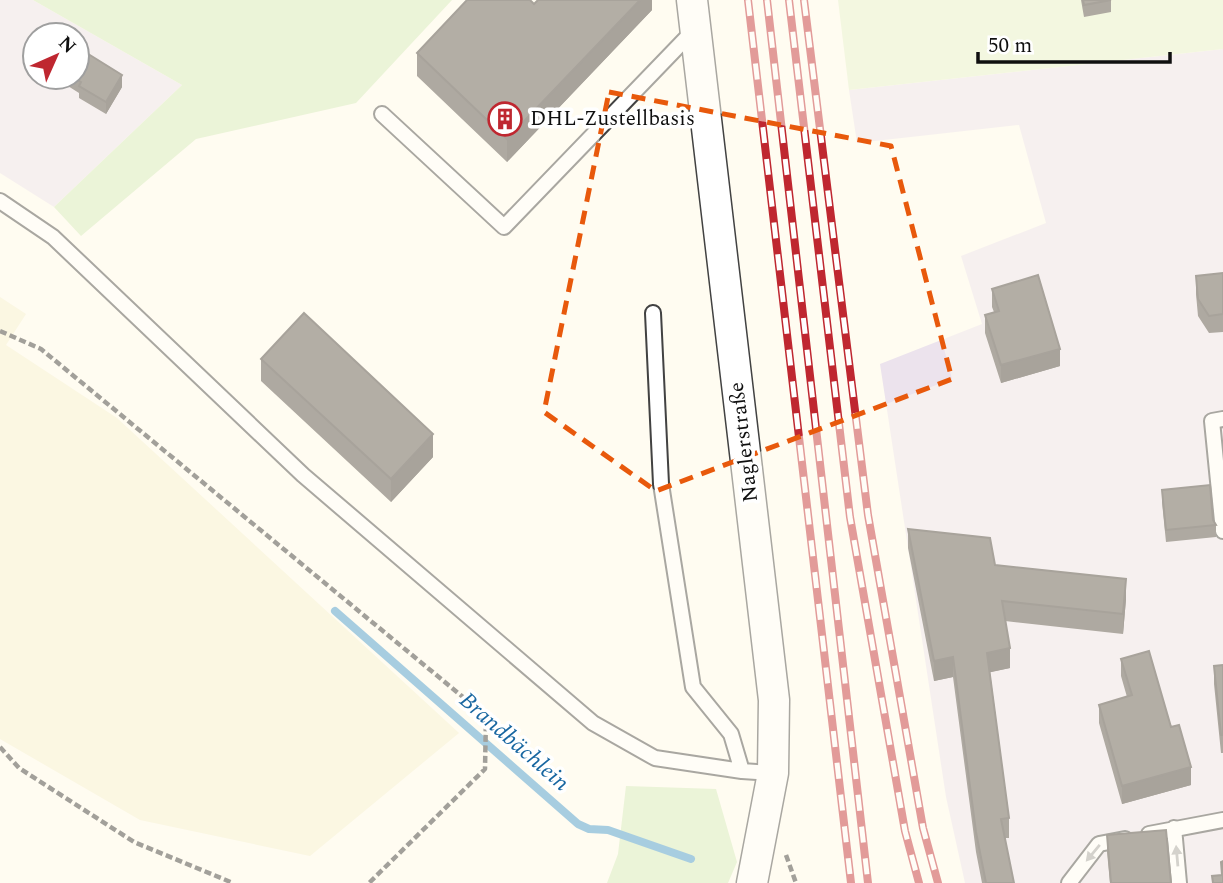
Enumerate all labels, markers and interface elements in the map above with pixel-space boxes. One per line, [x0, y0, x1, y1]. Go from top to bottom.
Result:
north arrow [21, 21, 91, 91]
scale bar [978, 21, 1170, 65]
text: N [51, 29, 83, 61]
text: 50 m [988, 30, 1032, 62]
building icon: DHL-Zustellbasis [486, 100, 524, 138]
place label: DHL-Zustellbasis [530, 103, 695, 135]
street label: Naglerstraße [721, 380, 767, 504]
water label: Brandbächlein [451, 684, 577, 800]
one-way arrow [1085, 844, 1101, 862]
one-way arrow [1171, 845, 1182, 867]

